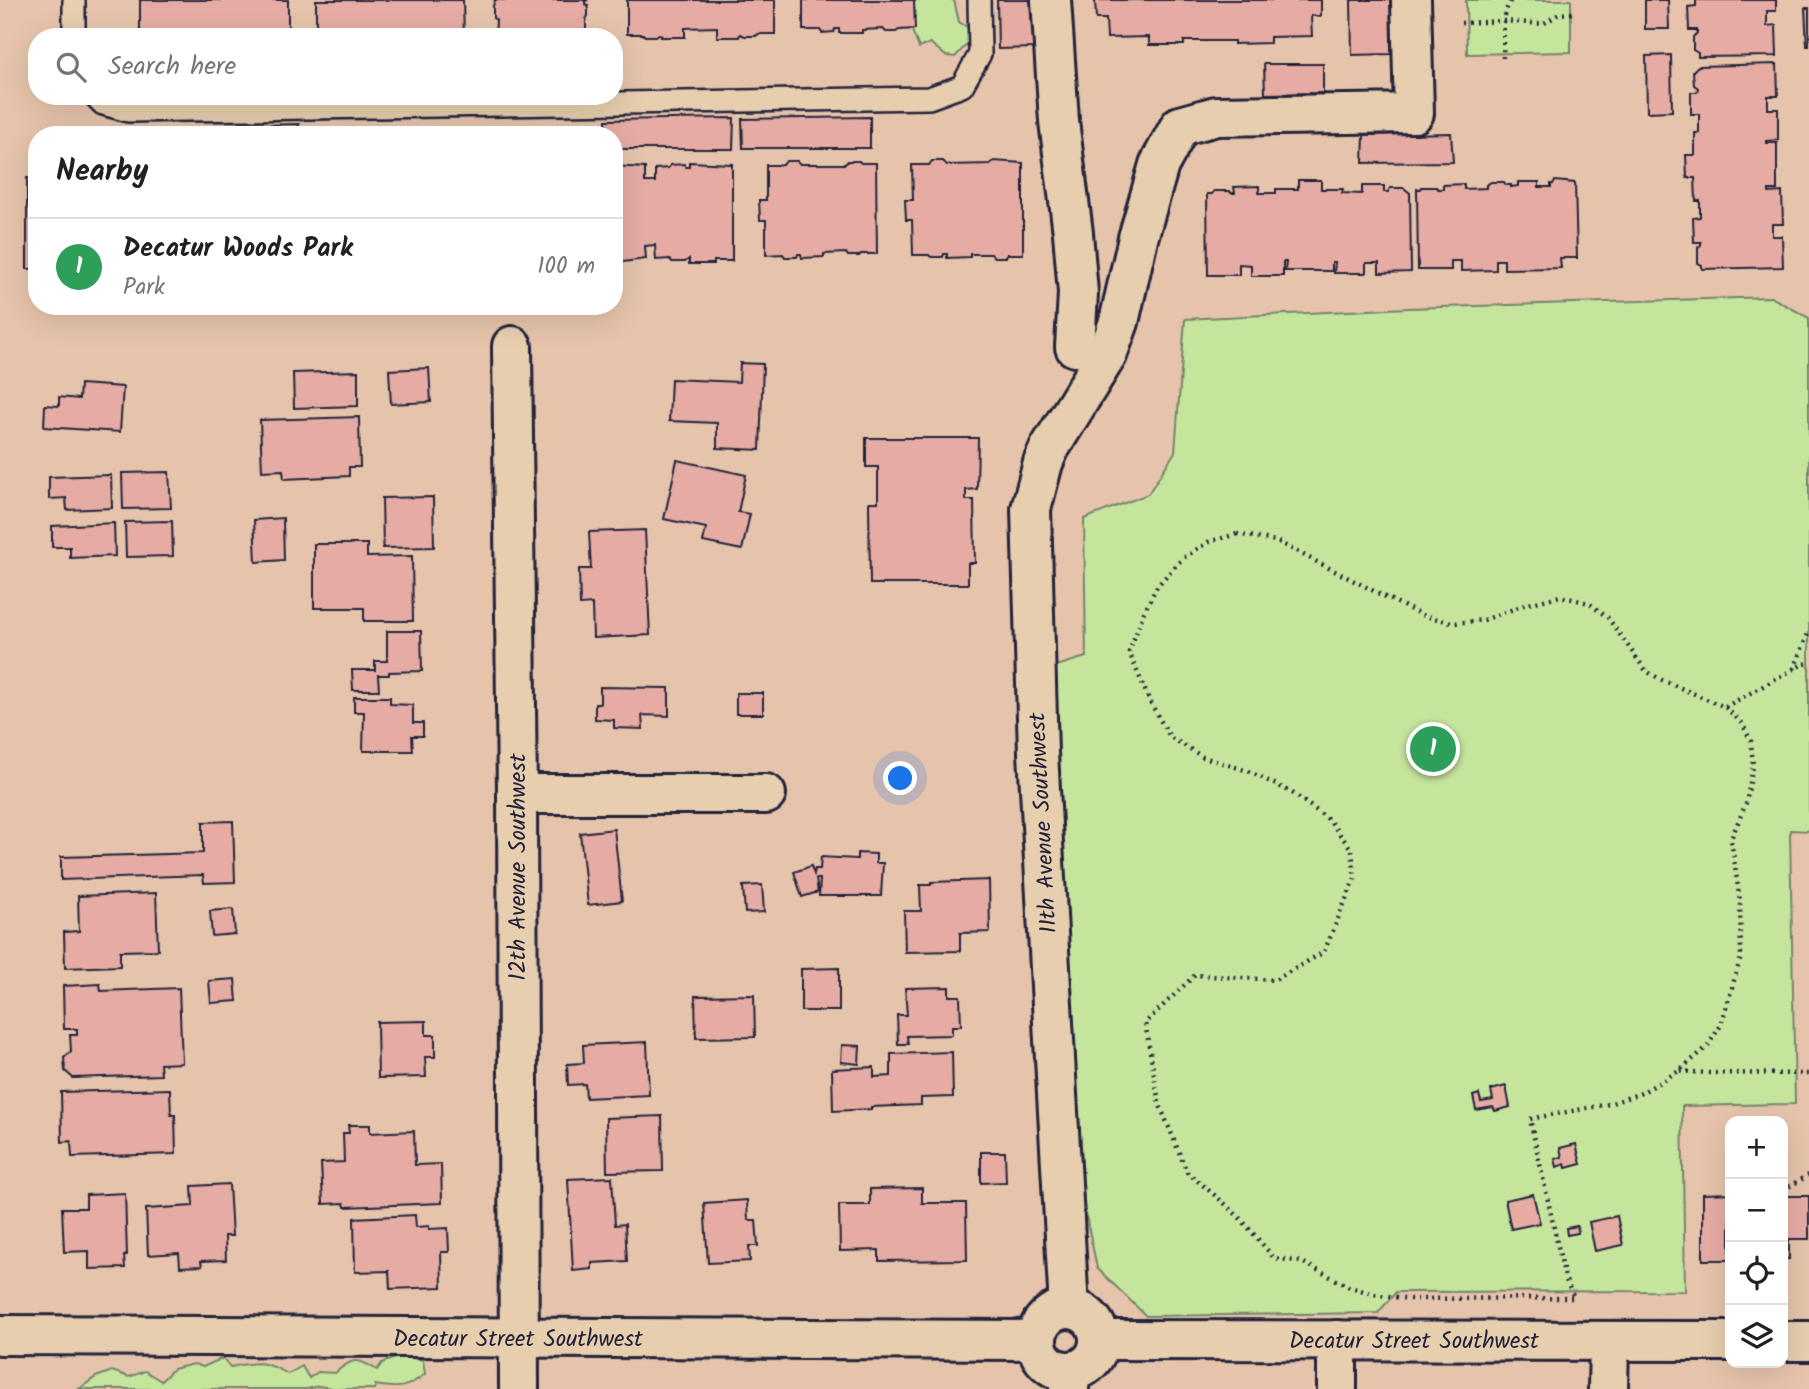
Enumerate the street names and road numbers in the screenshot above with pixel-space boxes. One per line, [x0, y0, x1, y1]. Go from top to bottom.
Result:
street label: 11th Avenue Southwest [1020, 710, 1068, 934]
street label: 12th Avenue Southwest [501, 752, 537, 981]
street label: Decatur Street Southwest [393, 1322, 644, 1358]
street label: Decatur Street Southwest [1289, 1324, 1540, 1360]

